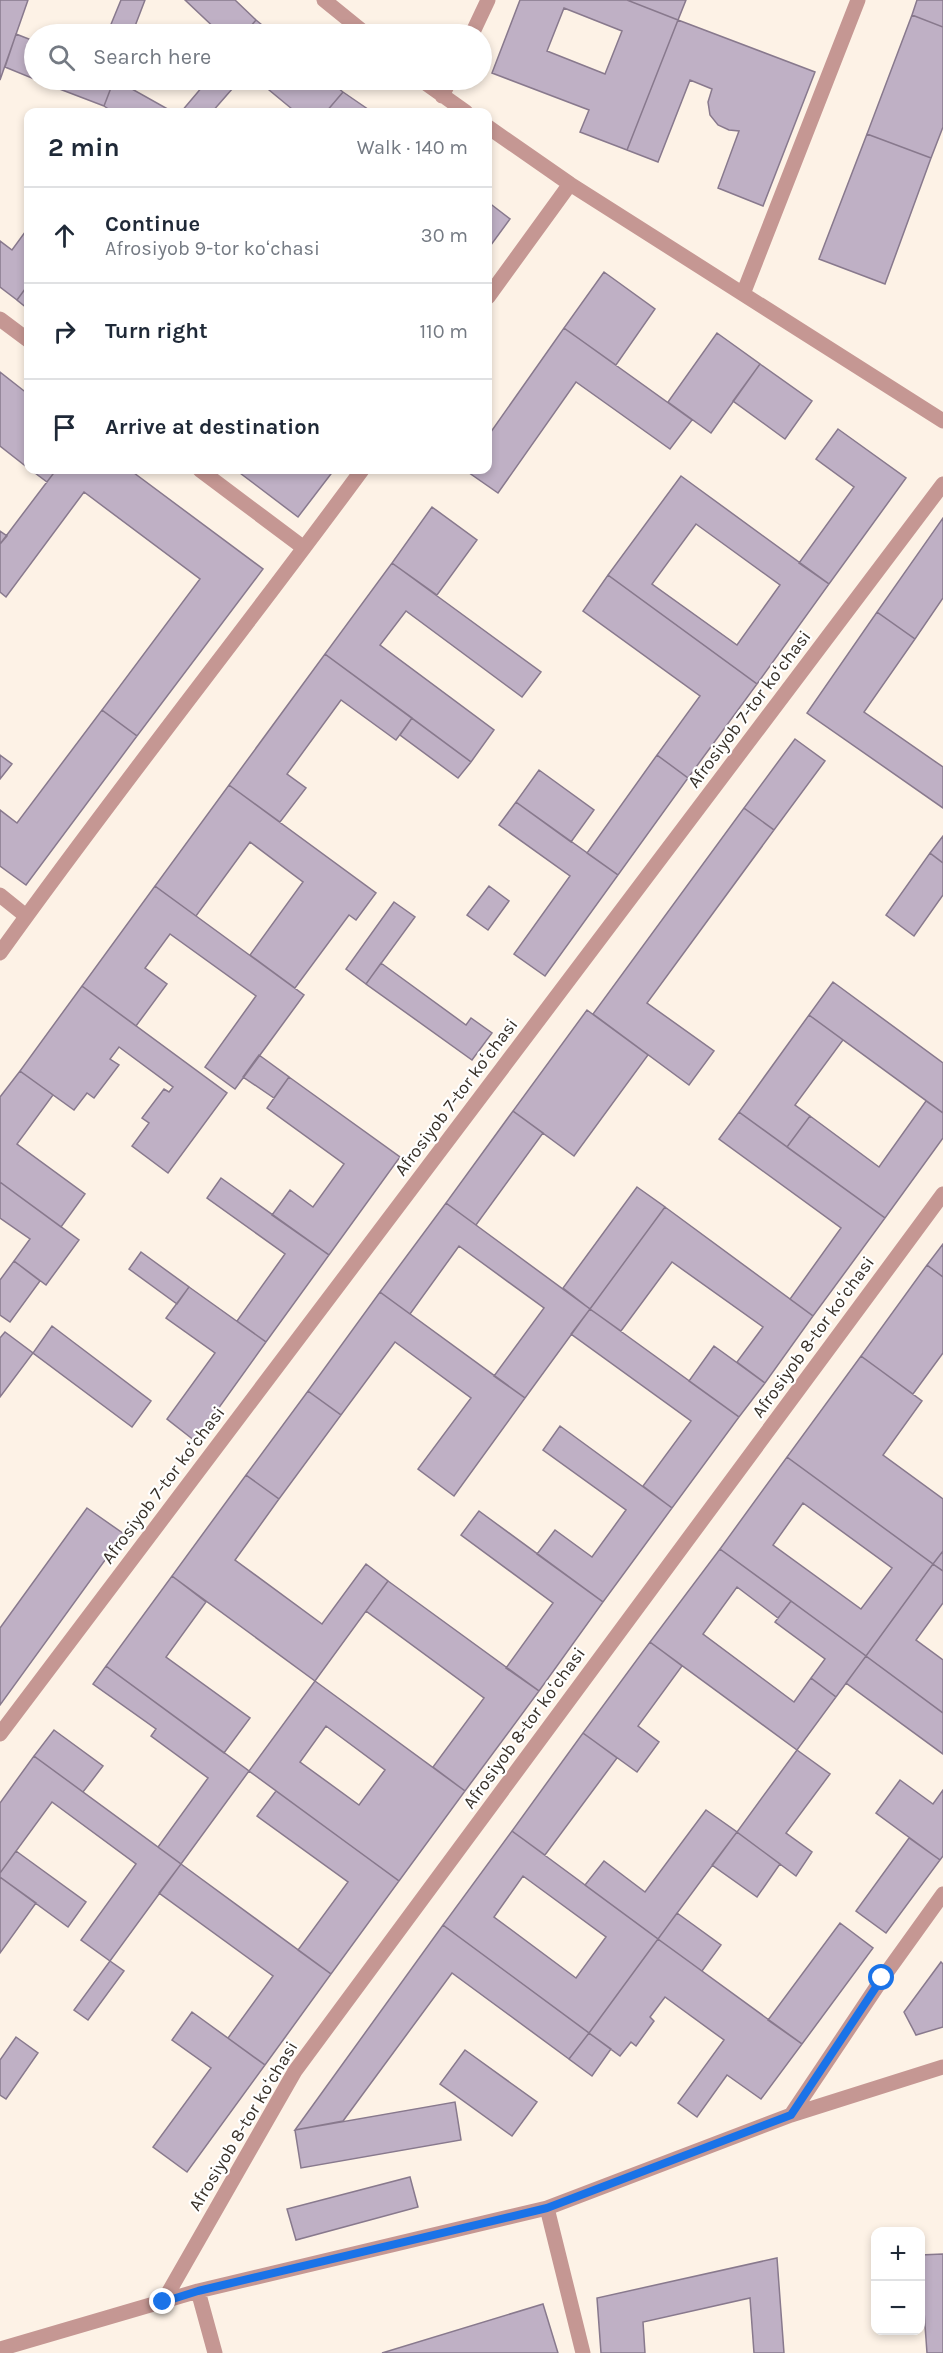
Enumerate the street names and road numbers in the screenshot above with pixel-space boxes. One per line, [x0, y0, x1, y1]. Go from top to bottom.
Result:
street label: Afrosiyob 7-tor koʻchasi [683, 626, 815, 792]
street label: Afrosiyob 7-tor koʻchasi [390, 1014, 522, 1180]
street label: Afrosiyob 8-tor koʻchasi [747, 1252, 879, 1422]
street label: Afrosiyob 7-tor koʻchasi [97, 1402, 229, 1568]
street label: Afrosiyob 8-tor koʻchasi [458, 1643, 590, 1813]
street label: Afrosiyob 8-tor koʻchasi [184, 2037, 302, 2215]

